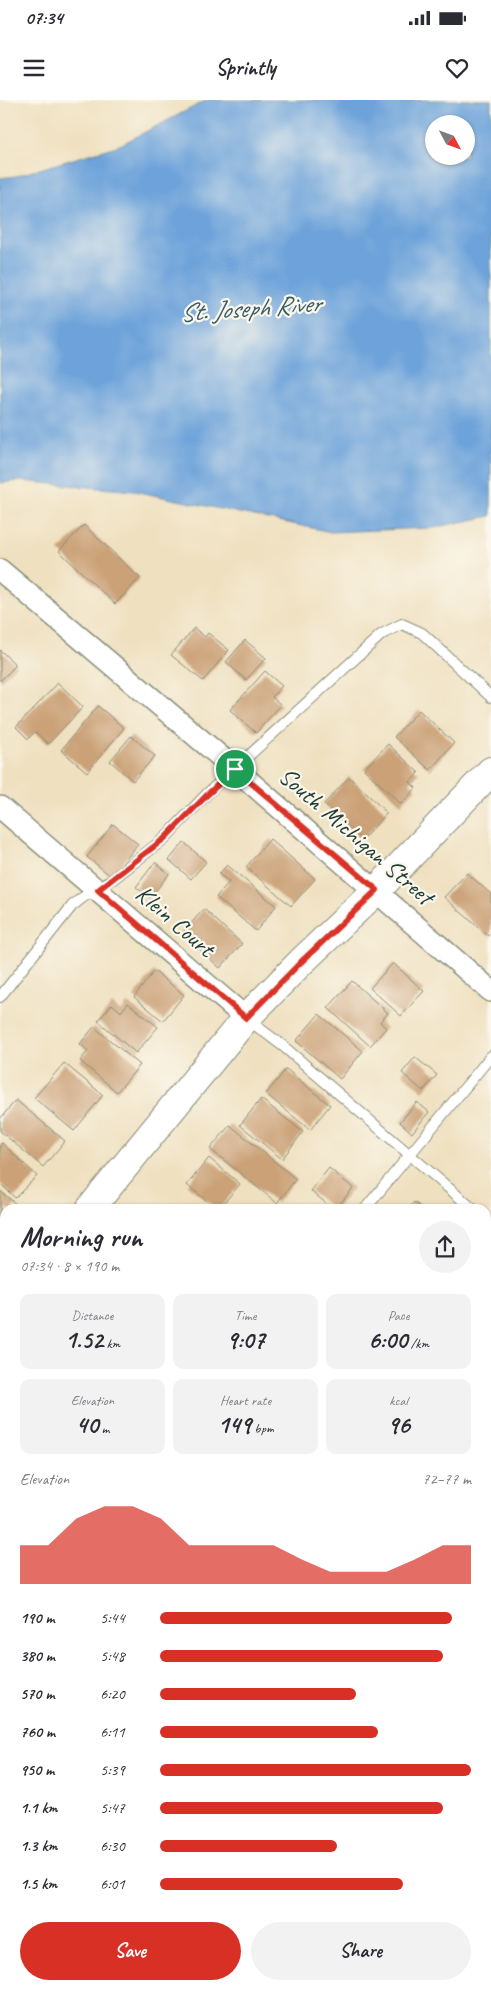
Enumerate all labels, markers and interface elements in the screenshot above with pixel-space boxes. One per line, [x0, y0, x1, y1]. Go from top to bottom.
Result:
text: 07:34 [25, 6, 63, 30]
icon: menu [20, 54, 48, 82]
text: Sprintly [215, 54, 276, 82]
icon: heart [443, 54, 471, 82]
north arrow [425, 115, 475, 165]
map controls [425, 115, 475, 165]
water label: St. Joseph River [179, 286, 325, 329]
pin [214, 748, 256, 790]
icon: arrive [221, 755, 249, 783]
street label: South Michigan Street [272, 760, 443, 914]
street label: Klein Court [129, 878, 223, 966]
text: Morning run [20, 1219, 142, 1254]
button: share [419, 1221, 471, 1273]
text: 07:34 · 8 × 190 m [20, 1256, 119, 1276]
text: Distance [72, 1307, 113, 1324]
text: Time [235, 1307, 256, 1324]
text: Pace [388, 1307, 409, 1324]
text: 1.52 [65, 1324, 103, 1356]
text: 9:07 [226, 1324, 265, 1356]
text: 6:00 [368, 1324, 407, 1356]
text: km [103, 1335, 120, 1352]
text: /km [407, 1335, 429, 1352]
text: Elevation [71, 1392, 114, 1409]
text: Heart rate [220, 1392, 271, 1409]
text: kcal [389, 1392, 408, 1409]
text: 40 [76, 1409, 98, 1441]
text: 149 [217, 1409, 251, 1441]
text: 96 [387, 1409, 410, 1441]
text: m [98, 1420, 109, 1437]
text: bpm [251, 1420, 274, 1437]
text: Elevation [20, 1469, 69, 1489]
text: 72–77 m [422, 1469, 471, 1489]
text: 190 m [20, 1608, 54, 1628]
text: 5:44 [100, 1608, 125, 1628]
text: 380 m [20, 1646, 55, 1666]
text: 5:48 [100, 1646, 125, 1666]
text: 570 m [20, 1684, 54, 1704]
text: 6:20 [100, 1684, 125, 1704]
text: 760 m [20, 1722, 55, 1742]
text: 6:11 [100, 1722, 125, 1742]
text: 950 m [20, 1760, 54, 1780]
text: 5:39 [100, 1760, 125, 1780]
text: 1.1 km [20, 1798, 57, 1818]
text: 5:47 [100, 1798, 125, 1818]
text: 1.3 km [20, 1836, 57, 1856]
text: 6:30 [100, 1836, 125, 1856]
text: 1.5 km [20, 1874, 57, 1894]
text: 6:01 [100, 1874, 125, 1894]
button: Save [20, 1922, 241, 1980]
button: Share [251, 1922, 471, 1980]

